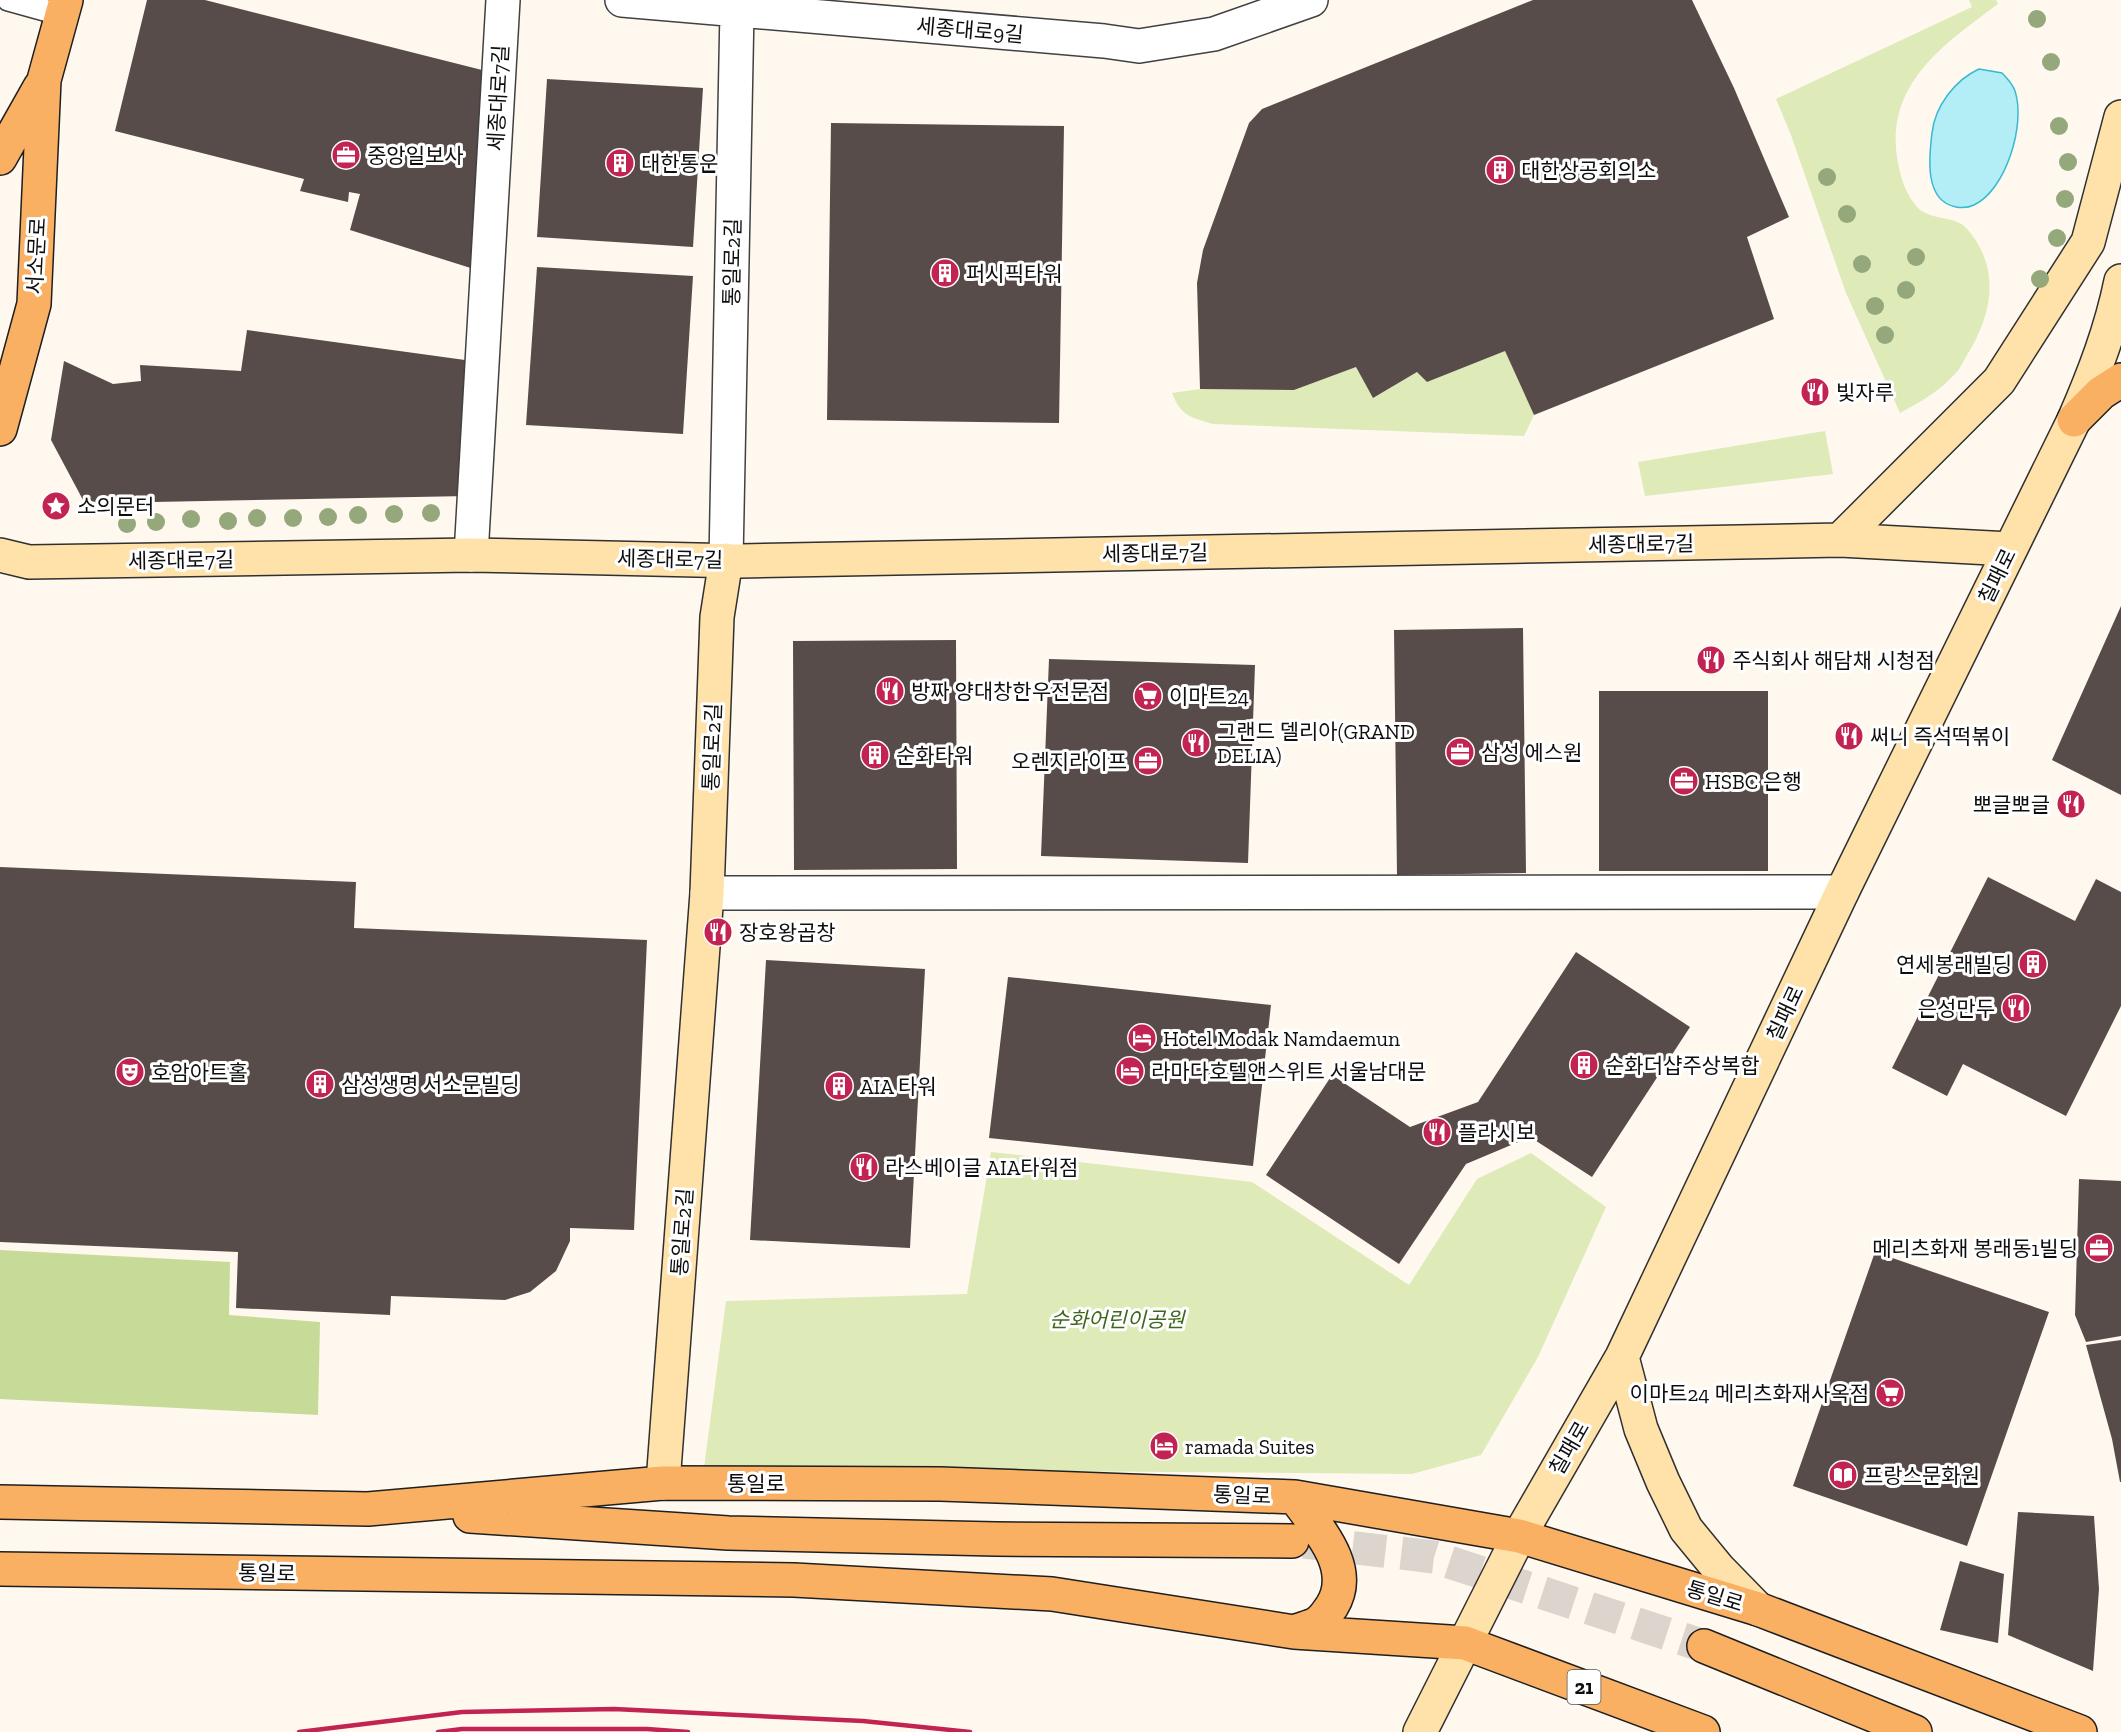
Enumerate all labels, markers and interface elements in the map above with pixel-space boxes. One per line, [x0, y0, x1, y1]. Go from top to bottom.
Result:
street label: 세종대로9길 [915, 13, 1025, 47]
street label: 세종대로7길 [483, 44, 513, 152]
office icon: 중앙일보사 [330, 139, 362, 171]
place label: 중앙일보사 [367, 143, 464, 168]
building icon: 대한통운 [604, 147, 636, 179]
place label: 대한통운 [641, 151, 718, 176]
building icon: 대한상공회의소 [1484, 154, 1516, 186]
place label: 대한상공회의소 [1521, 158, 1656, 183]
street label: 서소문로 [21, 217, 51, 295]
street label: 통일로2길 [719, 218, 745, 306]
building icon: 퍼시픽타워 [929, 257, 961, 289]
place label: 퍼시픽타워 [966, 261, 1063, 286]
restaurant icon: 빛자루 [1799, 376, 1831, 408]
place label: 빛자루 [1836, 380, 1894, 405]
place icon: 소의문터 [40, 490, 72, 522]
place label: 소의문터 [77, 494, 154, 519]
street label: 세종대로7길 [1588, 531, 1694, 557]
street label: 세종대로7길 [1102, 540, 1208, 566]
street label: 칠패로 [1973, 544, 2021, 608]
street label: 세종대로7길 [617, 546, 723, 572]
street label: 세종대로7길 [128, 547, 234, 573]
restaurant icon: 주식회사 해담채 시청점 [1695, 644, 1727, 676]
place label: 주식회사 해담채 시청점 [1732, 648, 1935, 673]
restaurant icon: 방짜 양대창한우전문점 [874, 675, 906, 707]
place label: 방짜 양대창한우전문점 [911, 679, 1109, 704]
supermarket icon: 이마트24 [1132, 680, 1164, 712]
place label: 이마트24 [1169, 684, 1249, 709]
street label: 통일로2길 [698, 703, 726, 791]
place label: 그랜드 델리아(GRAND DELIA) [1217, 719, 1415, 768]
restaurant icon: 써니 즉석떡볶이 [1833, 720, 1865, 752]
place label: 써니 즉석떡볶이 [1870, 724, 2010, 749]
restaurant icon: 그랜드 델리아(GRAND DELIA) [1180, 727, 1212, 759]
office icon: 삼성 에스원 [1444, 736, 1476, 768]
building icon: 순화타워 [859, 739, 891, 771]
place label: 삼성 에스원 [1481, 740, 1582, 765]
place label: 순화타워 [896, 743, 973, 768]
office icon: 오렌지라이프 [1132, 745, 1164, 777]
place label: 오렌지라이프 [1011, 749, 1127, 774]
office icon: HSBC 은행 [1668, 765, 1700, 797]
place label: HSBC 은행 [1705, 769, 1802, 794]
restaurant icon: 뽀글뽀글 [2055, 788, 2087, 820]
place label: 뽀글뽀글 [1973, 792, 2050, 817]
restaurant icon: 장호왕곱창 [702, 916, 734, 948]
place label: 장호왕곱창 [739, 920, 836, 945]
building icon: 연세봉래빌딩 [2017, 948, 2049, 980]
place label: 연세봉래빌딩 [1896, 952, 2012, 977]
street label: 칠패로 [1761, 981, 1809, 1045]
restaurant icon: 은성만두 [2000, 992, 2032, 1024]
place label: 은성만두 [1918, 996, 1995, 1021]
hotel icon: Hotel Modak Namdaemun [1126, 1022, 1158, 1054]
place label: Hotel Modak Namdaemun [1163, 1026, 1400, 1051]
building icon: 순화더샵주상복합 [1568, 1049, 1600, 1081]
place label: 순화더샵주상복합 [1605, 1053, 1760, 1078]
hotel icon: 라마다호텔앤스위트 서울남대문 [1114, 1055, 1146, 1087]
theatre icon: 호암아트홀 [114, 1056, 146, 1088]
place label: 라마다호텔앤스위트 서울남대문 [1151, 1059, 1426, 1084]
place label: 호암아트홀 [151, 1060, 248, 1085]
building icon: 삼성생명 서소문빌딩 [304, 1068, 336, 1100]
building icon: AIA 타워 [823, 1070, 855, 1102]
place label: 삼성생명 서소문빌딩 [341, 1072, 520, 1097]
place label: AIA 타워 [860, 1074, 937, 1099]
restaurant icon: 플라시보 [1421, 1116, 1453, 1148]
place label: 플라시보 [1458, 1120, 1535, 1145]
restaurant icon: 라스베이글 AIA타워점 [848, 1151, 880, 1183]
place label: 라스베이글 AIA타워점 [885, 1155, 1078, 1180]
street label: 통일로2길 [666, 1187, 698, 1277]
office icon: 메리츠화재 봉래동1빌딩 [2083, 1232, 2115, 1264]
place label: 메리츠화재 봉래동1빌딩 [1872, 1236, 2078, 1261]
park label: 순화어린이공원 [1049, 1307, 1186, 1332]
supermarket icon: 이마트24 메리츠화재사옥점 [1874, 1377, 1906, 1409]
place label: 이마트24 메리츠화재사옥점 [1630, 1381, 1869, 1406]
street label: 칠패로 [1544, 1417, 1594, 1479]
hotel icon: ramada Suites [1148, 1430, 1180, 1462]
place label: ramada Suites [1185, 1434, 1314, 1459]
library icon: 프랑스문화원 [1827, 1459, 1859, 1491]
place label: 프랑스문화원 [1864, 1463, 1980, 1488]
street label: 통일로 [727, 1471, 785, 1496]
street label: 통일로 [1213, 1481, 1271, 1509]
street label: 통일로 [238, 1560, 296, 1586]
street label: 통일로 [1684, 1576, 1746, 1616]
road number: 21 [1568, 1670, 1600, 1704]

